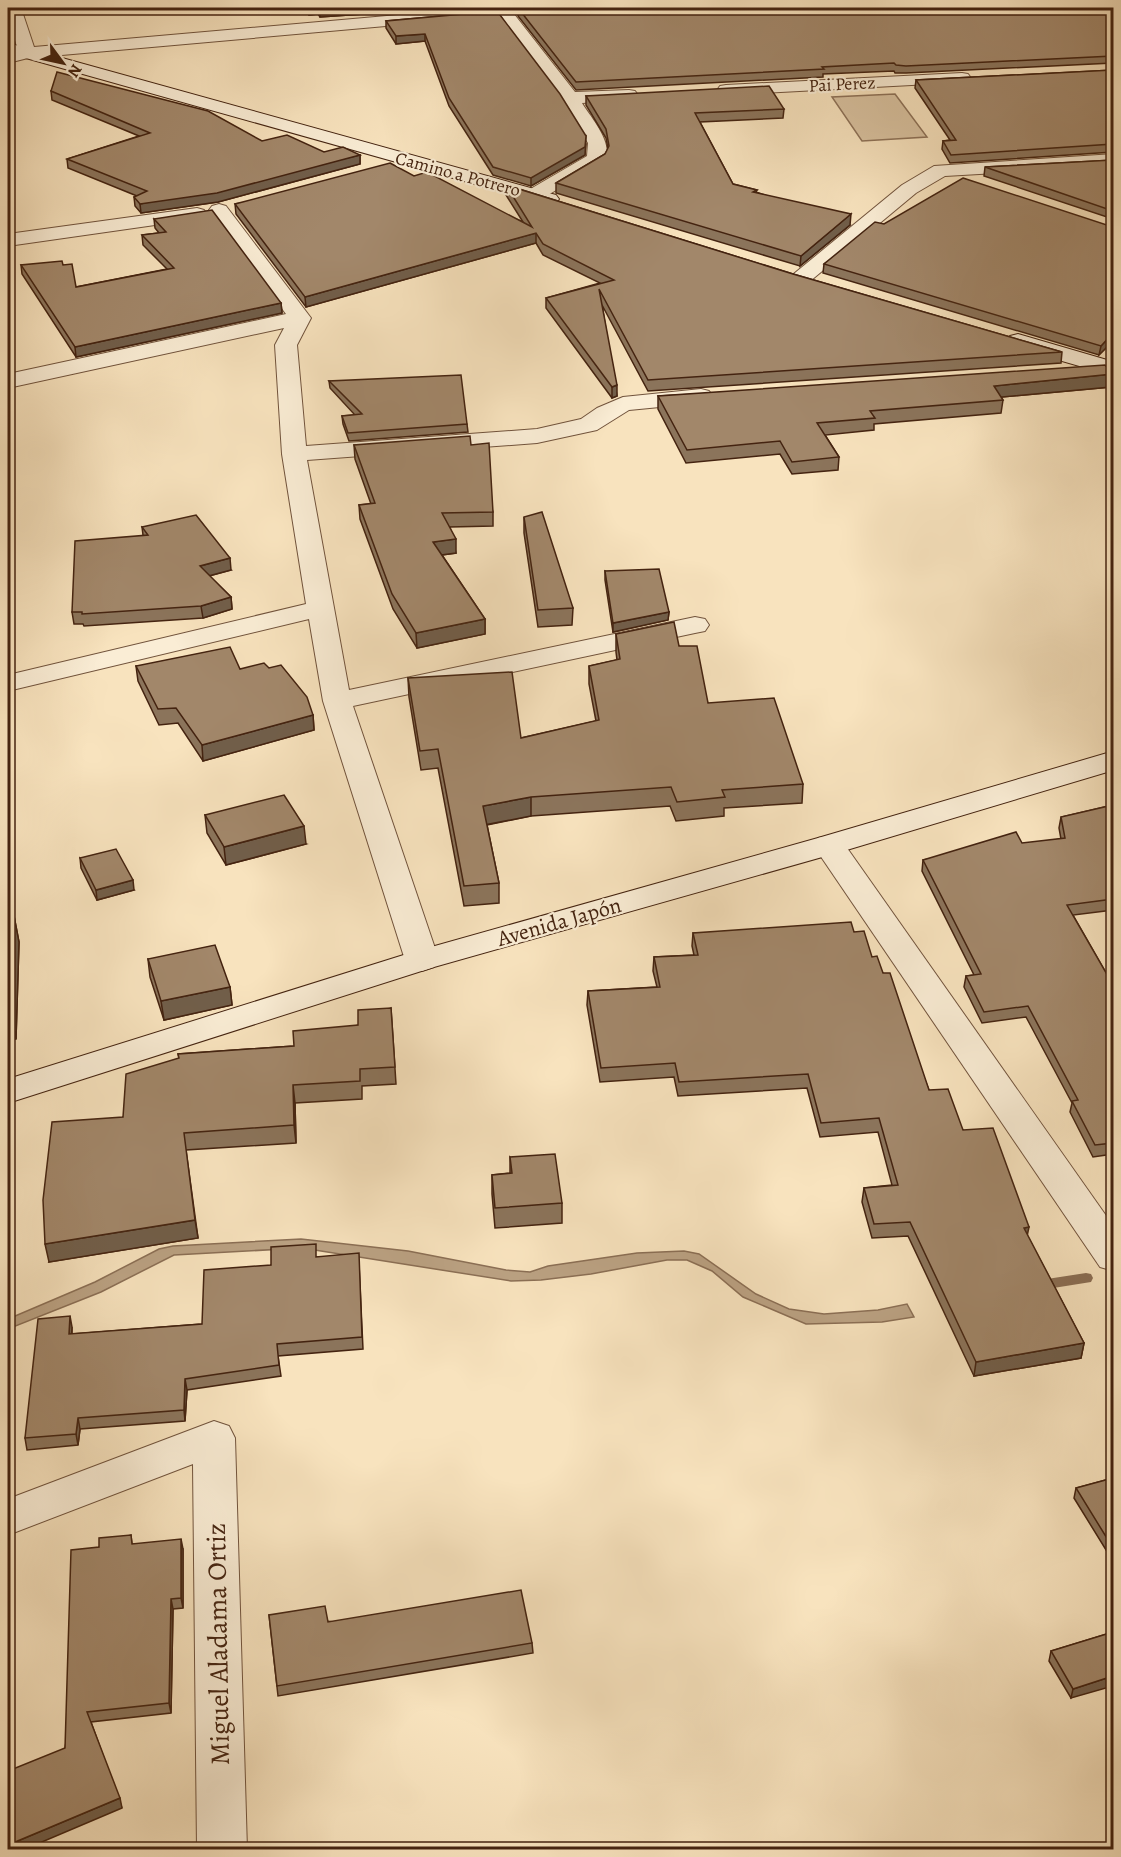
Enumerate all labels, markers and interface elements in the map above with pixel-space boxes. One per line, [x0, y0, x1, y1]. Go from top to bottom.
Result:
north arrow [33, 33, 93, 93]
text: N [62, 60, 87, 82]
street label: Pai Perez [808, 70, 876, 98]
street label: Camino a Potrero [393, 146, 523, 202]
street label: Avenida Japón [493, 890, 625, 954]
street label: Miguel Aladama Ortiz [198, 1523, 238, 1765]

